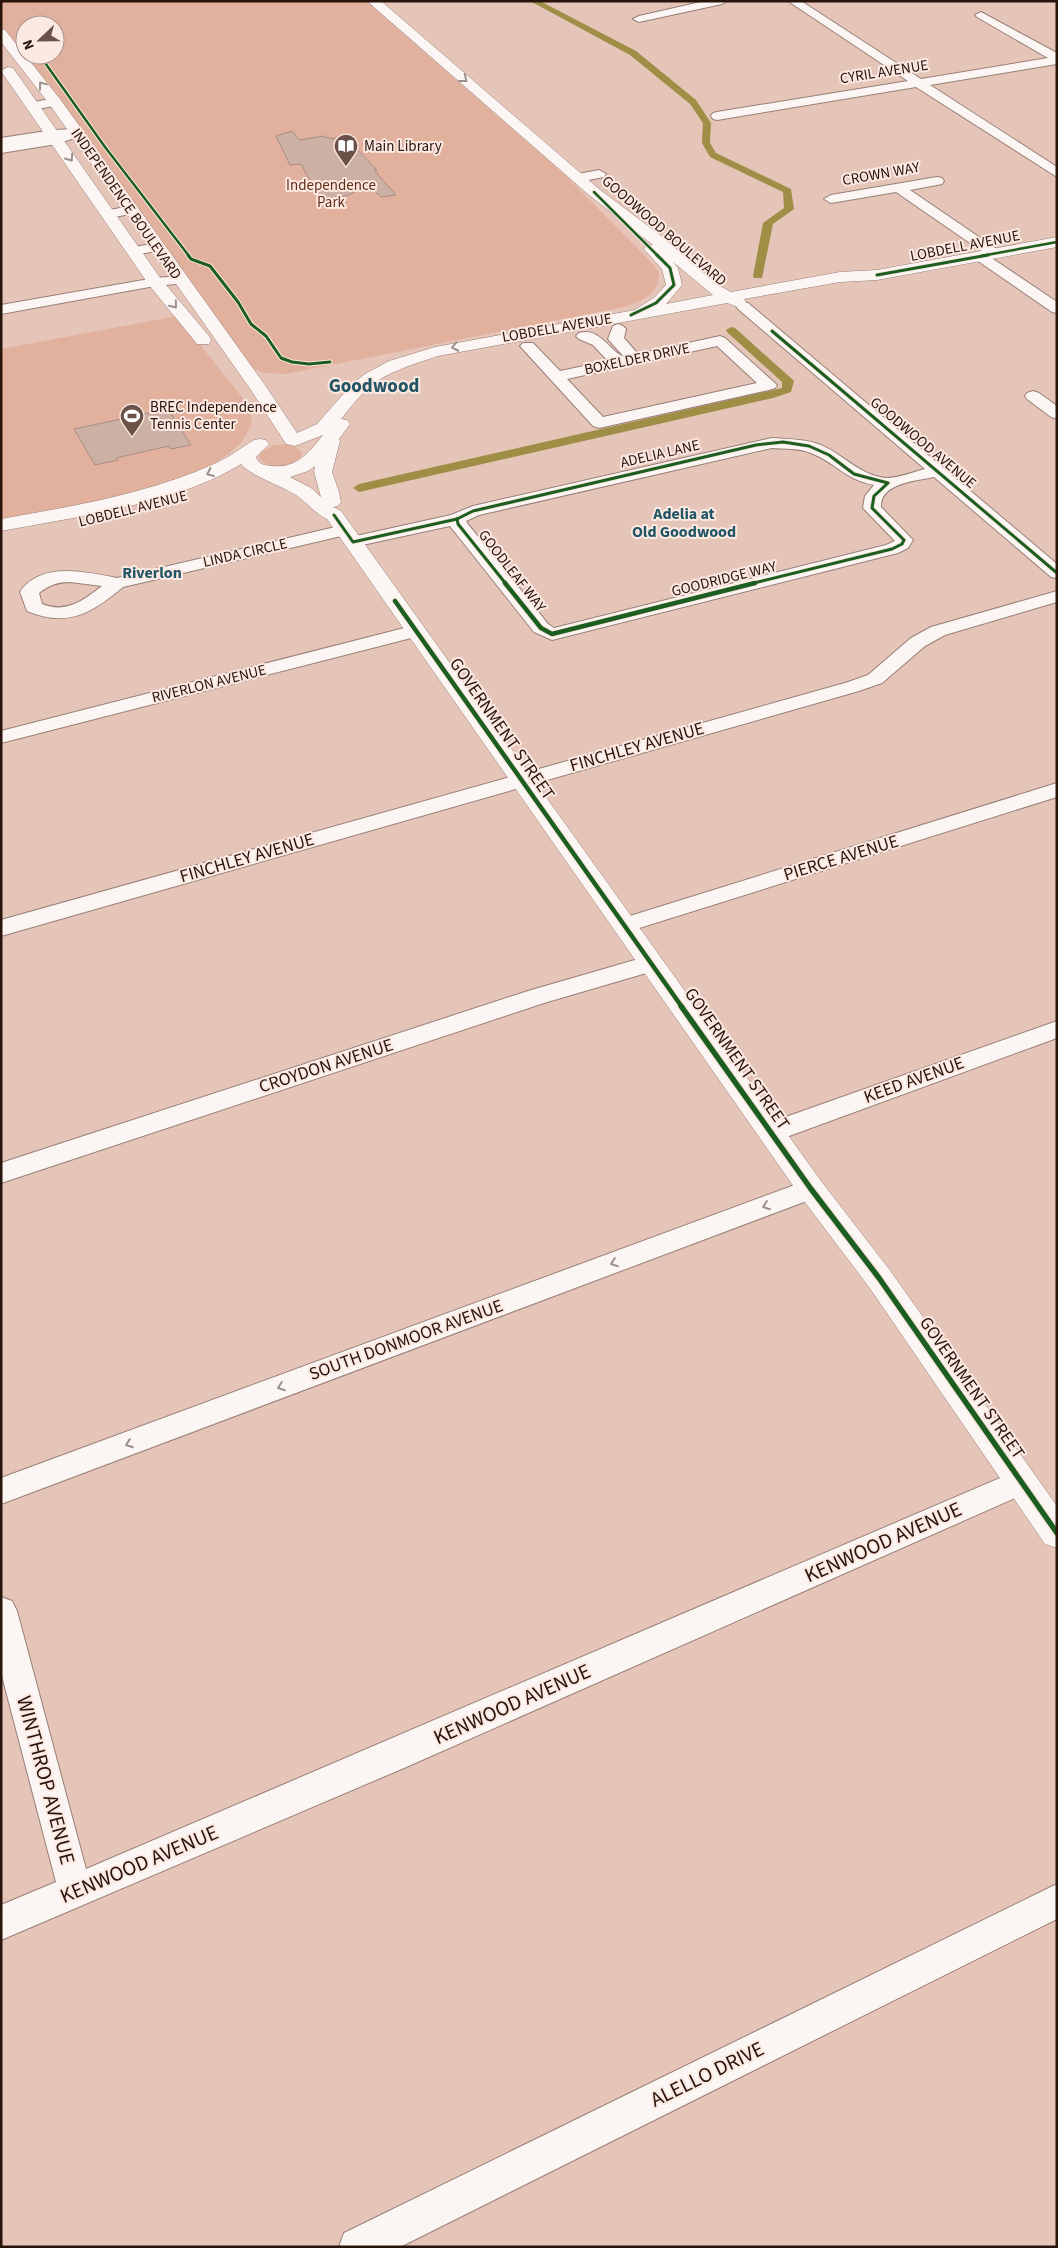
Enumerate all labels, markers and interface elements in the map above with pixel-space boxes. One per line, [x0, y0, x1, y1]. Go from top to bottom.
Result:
north arrow [15, 15, 65, 65]
text: N [18, 36, 40, 53]
street label: CYRIL AVENUE [838, 55, 930, 89]
one-way arrow [458, 73, 467, 82]
one-way arrow [39, 82, 47, 91]
street label: INDEPENDENCE BOULEVARD [66, 124, 186, 284]
library icon: Main Library [333, 133, 359, 167]
place label: Main Library [364, 136, 442, 157]
one-way arrow [64, 153, 73, 162]
street label: CROWN WAY [841, 157, 922, 191]
street label: GOODWOOD BOULEVARD [597, 171, 731, 291]
park label: Independence Park [286, 175, 376, 213]
street label: LOBDELL AVENUE [908, 225, 1022, 267]
one-way arrow [168, 299, 176, 308]
street label: LOBDELL AVENUE [500, 308, 614, 348]
street label: BOXELDER DRIVE [582, 338, 692, 380]
one-way arrow [451, 342, 459, 352]
district label: Goodwood [329, 373, 419, 400]
street label: GOODWOOD AVENUE [865, 392, 981, 494]
place label: BREC Independence Tennis Center [150, 397, 277, 435]
sports icon: BREC Independence Tennis Center [119, 403, 145, 437]
street label: ADELIA LANE [618, 435, 702, 473]
one-way arrow [206, 467, 215, 478]
street label: LOBDELL AVENUE [76, 485, 190, 533]
district label: Adelia at Old Goodwood [632, 503, 736, 543]
street label: GOODLEAF WAY [473, 526, 551, 617]
street label: LINDA CIRCLE [201, 533, 289, 573]
street label: GOODRIDGE WAY [669, 556, 779, 602]
district label: Riverlon [122, 562, 182, 584]
street label: GOVERNMENT STREET [443, 653, 561, 806]
street label: RIVERLON AVENUE [150, 660, 268, 708]
street label: FINCHLEY AVENUE [567, 716, 707, 778]
street label: FINCHLEY AVENUE [177, 827, 317, 889]
street label: PIERCE AVENUE [780, 829, 902, 887]
street label: GOVERNMENT STREET [678, 983, 796, 1136]
street label: CROYDON AVENUE [256, 1032, 396, 1100]
street label: KEED AVENUE [860, 1050, 968, 1110]
one-way arrow [762, 1200, 771, 1210]
one-way arrow [610, 1257, 618, 1267]
street label: SOUTH DONMOOR AVENUE [306, 1293, 506, 1387]
street label: GOVERNMENT STREET [913, 1312, 1031, 1465]
one-way arrow [277, 1381, 286, 1391]
one-way arrow [125, 1438, 133, 1448]
street label: KENWOOD AVENUE [800, 1494, 966, 1590]
street label: KENWOOD AVENUE [429, 1656, 595, 1752]
street label: WINTHROP AVENUE [9, 1692, 83, 1868]
street label: KENWOOD AVENUE [55, 1817, 223, 1911]
street label: ALELLO DRIVE [645, 2034, 769, 2114]

